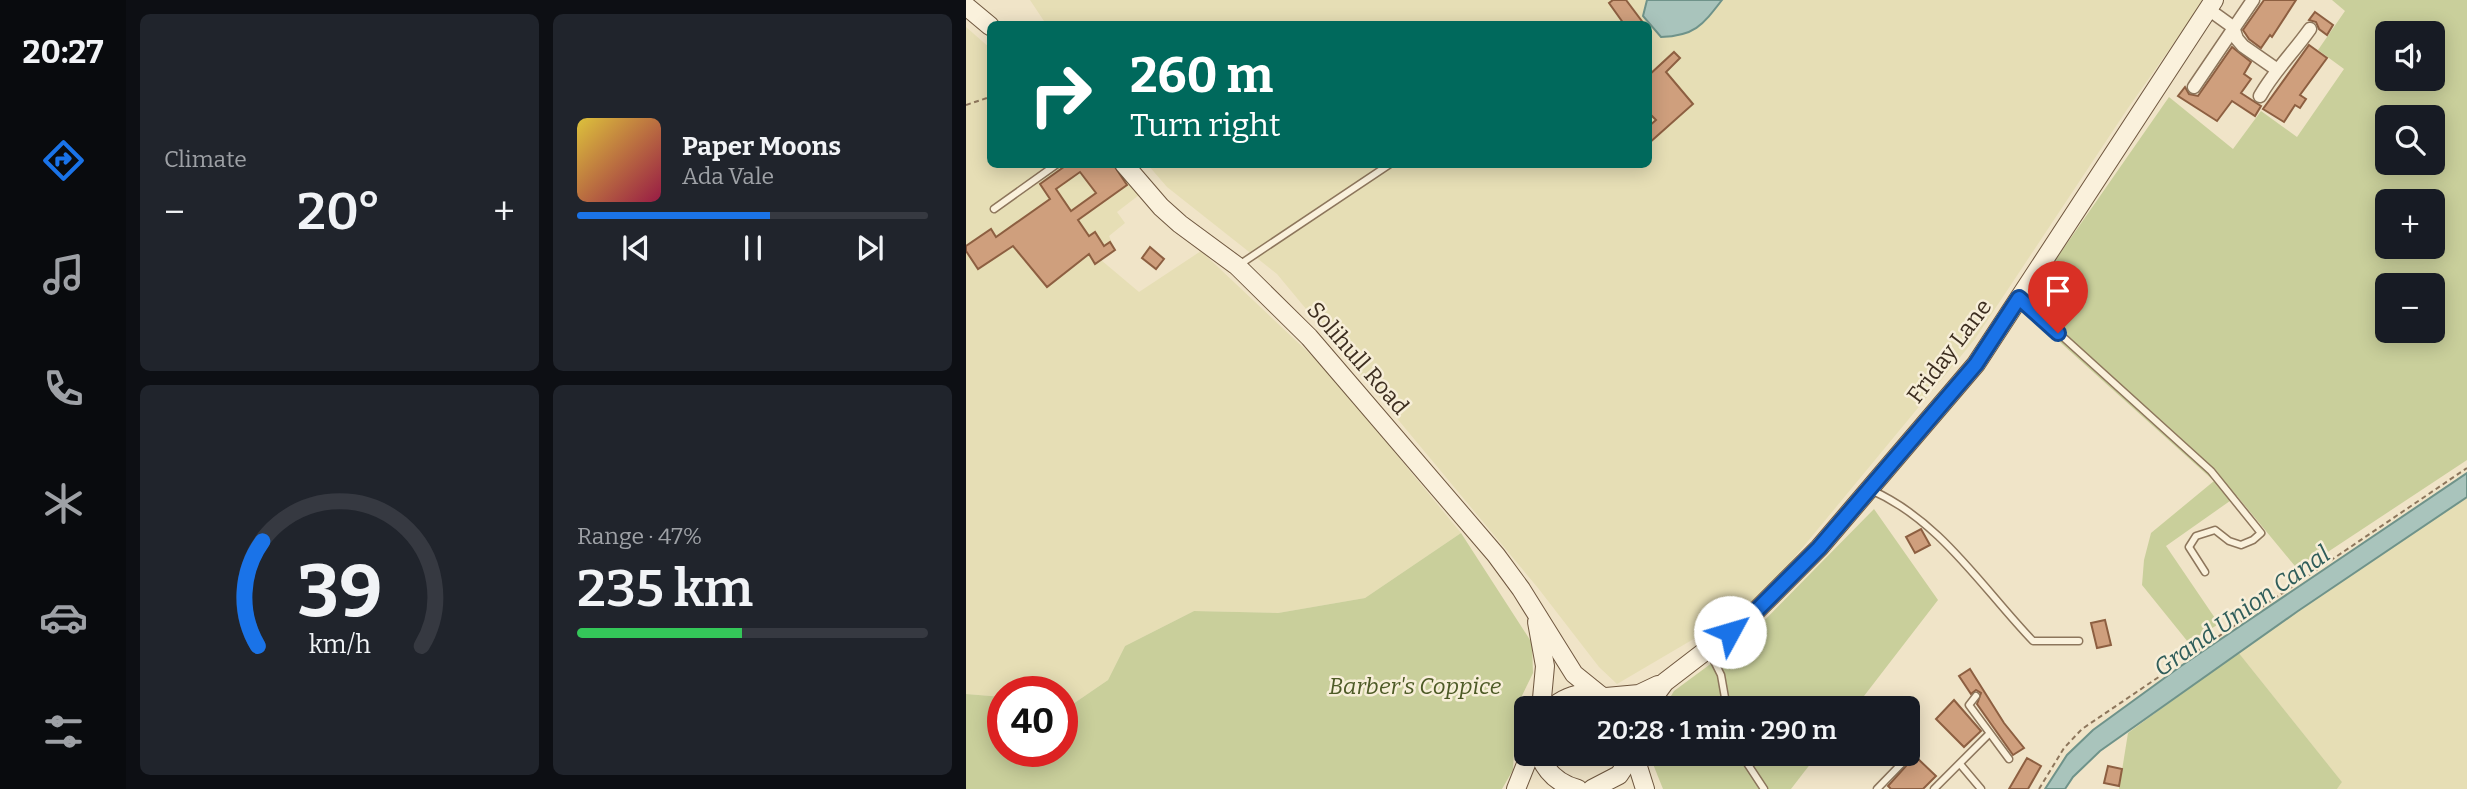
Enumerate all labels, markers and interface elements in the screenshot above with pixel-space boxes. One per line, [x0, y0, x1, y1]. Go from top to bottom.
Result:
map controls [2375, 21, 2445, 343]
button: sound [2375, 21, 2445, 91]
text: 20:27 [23, 33, 103, 71]
text: 260 m [1130, 46, 1273, 105]
icon: right [1015, 49, 1106, 140]
button: search [2375, 105, 2445, 175]
text: Turn right [1130, 106, 1281, 144]
text: Paper Moons [682, 131, 841, 162]
icon: directions [39, 136, 88, 185]
text: Climate [164, 145, 247, 173]
text: Ada Vale [682, 162, 774, 190]
text: 20° [297, 180, 381, 243]
text: − [164, 189, 185, 235]
text: + [493, 189, 515, 235]
button: + [2375, 189, 2445, 259]
icon: previous [617, 229, 655, 267]
icon: pause [734, 229, 772, 267]
icon: next [851, 229, 889, 267]
icon: music [39, 250, 88, 299]
pin [2028, 261, 2088, 333]
icon: arrive [2039, 272, 2077, 310]
button: − [2375, 273, 2445, 343]
street label: Friday Lane [1901, 293, 1997, 409]
street label: Solihull Road [1301, 296, 1415, 421]
icon: phone [39, 364, 88, 413]
icon: climate [39, 479, 88, 528]
text: Range · 47% [577, 522, 702, 550]
water label: Grand Union Canal [2149, 540, 2335, 682]
text: 39 [297, 548, 382, 635]
text: 235 km [577, 557, 753, 620]
icon: car [39, 593, 88, 642]
position arrow [1693, 595, 1767, 669]
text: km/h [309, 630, 371, 660]
park label: Barber's Coppice [1329, 672, 1502, 700]
speed limit sign: 40 [987, 676, 1078, 767]
icon: filters [39, 707, 88, 756]
text: 20:28 · 1 min · 290 m [1597, 715, 1837, 746]

